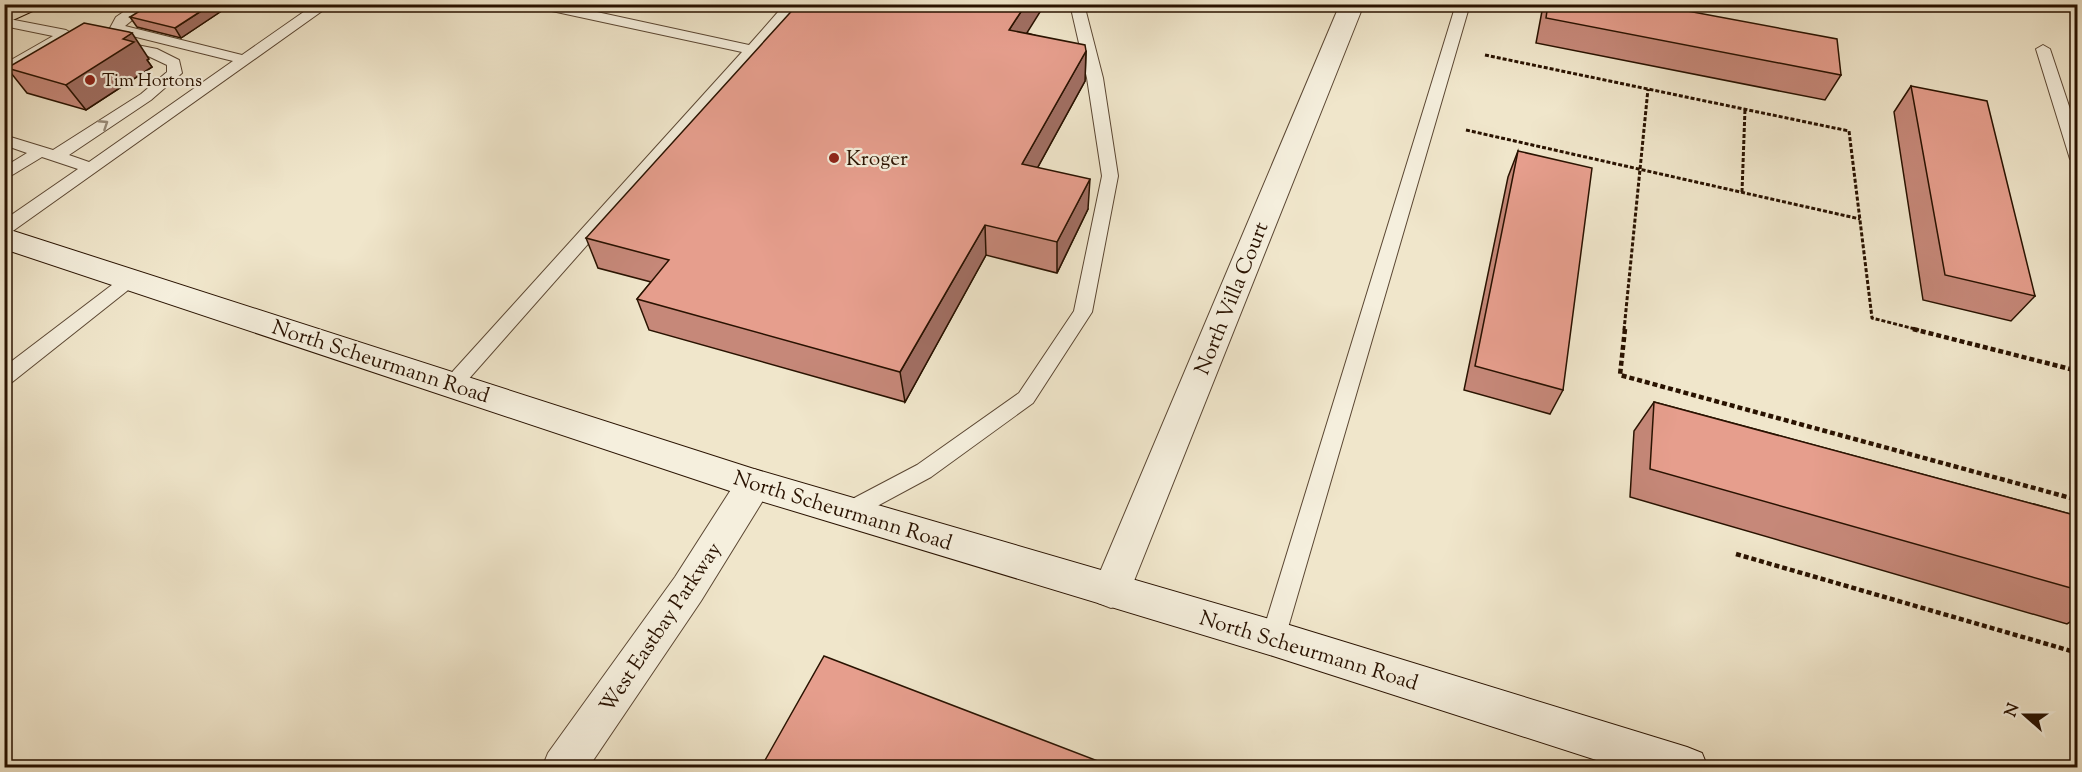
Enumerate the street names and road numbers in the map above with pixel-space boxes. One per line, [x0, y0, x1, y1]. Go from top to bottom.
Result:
street label: North Villa Court [1189, 218, 1277, 380]
street label: North Scheurmann Road [268, 314, 493, 412]
street label: North Scheurmann Road [729, 464, 956, 559]
street label: West Eastbay Parkway [593, 537, 730, 719]
street label: North Scheurmann Road [1195, 604, 1422, 699]

